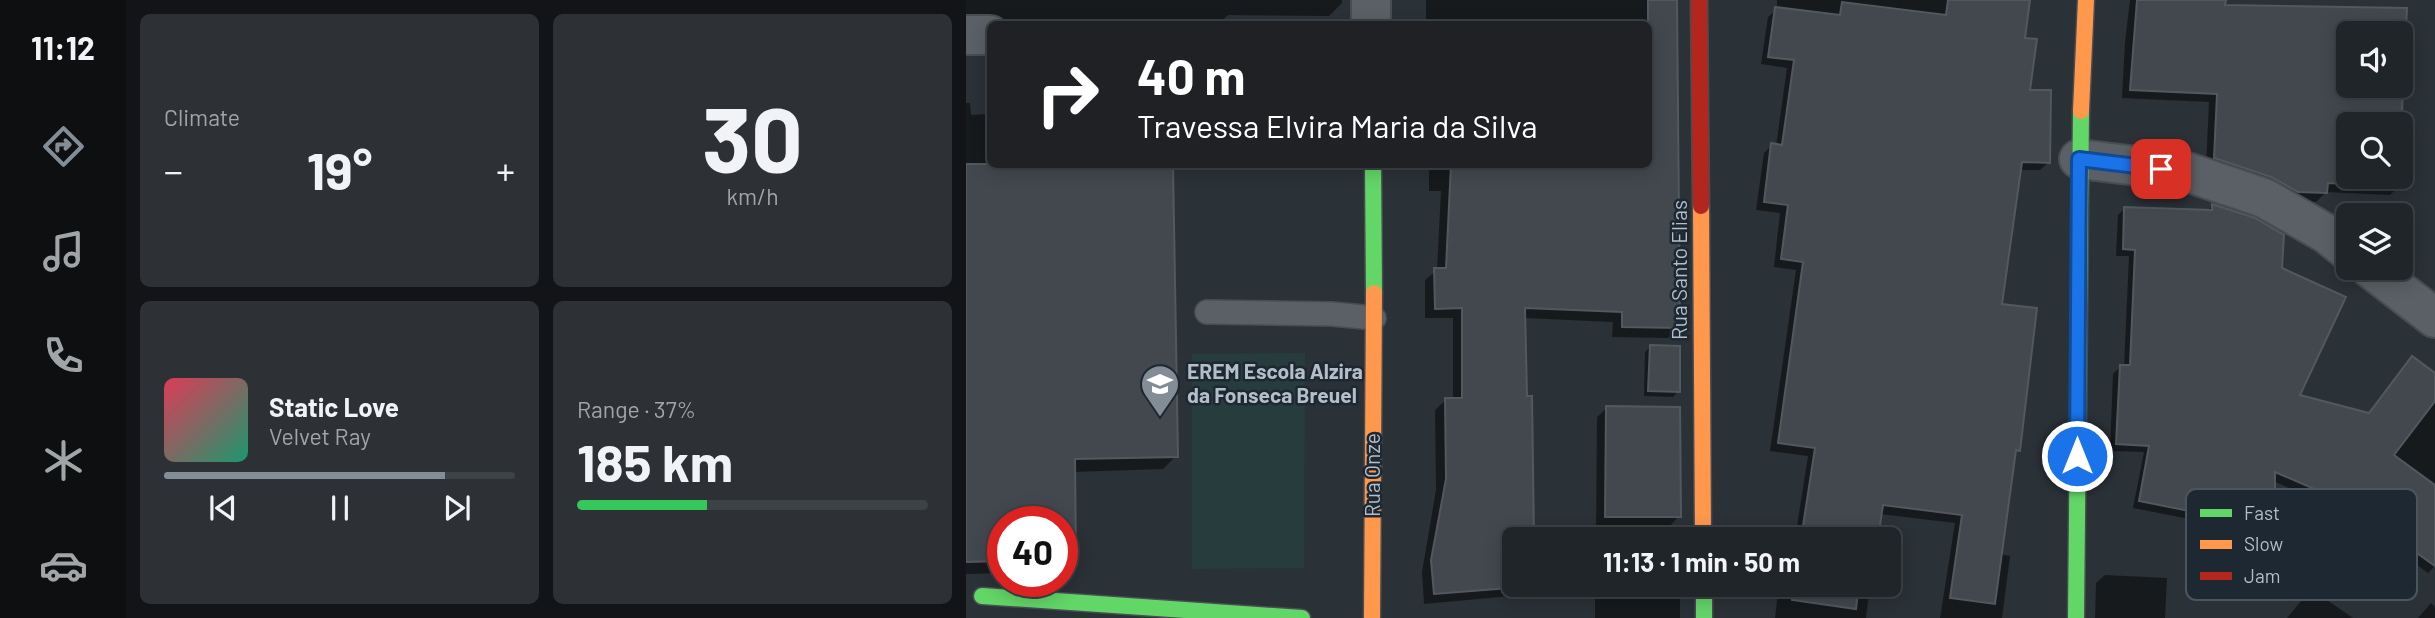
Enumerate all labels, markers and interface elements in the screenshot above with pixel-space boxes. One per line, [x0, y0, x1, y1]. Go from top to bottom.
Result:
map controls [2336, 21, 2413, 280]
button: sound [2336, 21, 2413, 98]
text: 11:12 [31, 28, 95, 66]
text: 40 m [1137, 46, 1245, 105]
icon: right [1022, 49, 1113, 140]
text: 30 [702, 82, 803, 191]
text: Climate [164, 103, 240, 131]
text: Travessa Elvira Maria da Silva [1137, 106, 1538, 144]
button: search [2336, 112, 2413, 189]
icon: directions [39, 122, 88, 171]
text: 19° [307, 138, 372, 200]
pin [2131, 139, 2191, 199]
text: − [164, 147, 183, 193]
text: + [496, 147, 515, 193]
icon: arrive [2142, 150, 2180, 188]
text: km/h [726, 182, 779, 210]
street label: Rua Santo Elias [1666, 200, 1691, 340]
button: layers [2336, 203, 2413, 280]
icon: music [39, 227, 88, 276]
icon: phone [39, 331, 88, 380]
place label: EREM Escola Alzira da Fonseca Breuel [1187, 358, 1363, 407]
school or university icon: EREM Escola Alzira da Fonseca Breuel [1139, 363, 1181, 418]
text: Static Love [269, 391, 399, 422]
text: Range · 37% [577, 395, 696, 423]
position arrow [2040, 419, 2114, 493]
text: Velvet Ray [269, 422, 371, 450]
text: 185 km [577, 430, 733, 492]
street label: Rua Onze [1359, 433, 1384, 517]
icon: climate [39, 436, 88, 485]
icon: previous [204, 489, 242, 527]
icon: pause [321, 489, 359, 527]
icon: next [438, 489, 476, 527]
legend [2186, 489, 2417, 600]
text: Fast [2244, 501, 2280, 524]
speed limit sign: 40 [987, 506, 1078, 597]
text: Slow [2244, 532, 2283, 555]
icon: car [39, 541, 88, 590]
text: 11:13 · 1 min · 50 m [1603, 546, 1800, 577]
text: Jam [2244, 564, 2280, 587]

